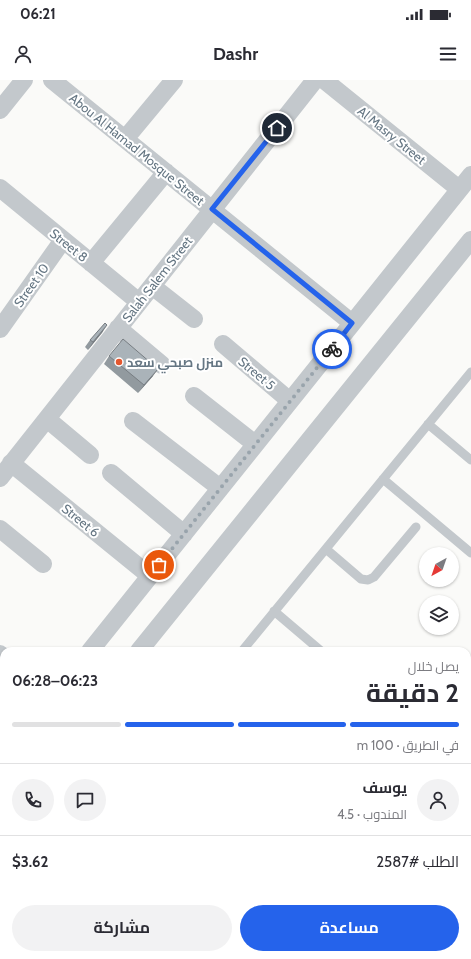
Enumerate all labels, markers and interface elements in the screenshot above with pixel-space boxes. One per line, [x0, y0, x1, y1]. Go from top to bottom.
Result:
text: 06:21 [20, 5, 56, 23]
icon: person [12, 43, 34, 65]
text: Dashr [213, 43, 258, 65]
icon: menu [437, 43, 459, 65]
street label: Abou Al Hamad Mosque Street [66, 90, 208, 209]
street label: Al Masry Street [355, 103, 430, 168]
pin [260, 111, 294, 145]
icon: home [266, 117, 288, 139]
street label: Street 8 [47, 225, 91, 265]
street label: Salah Salem Street [119, 232, 196, 325]
street label: Street 10 [10, 260, 52, 310]
courier [312, 329, 352, 369]
icon: bike [321, 338, 343, 360]
street label: Street 5 [235, 353, 279, 393]
place label: منزل صبحي سعد [127, 354, 223, 374]
marker: منزل صبحي سعد [114, 357, 124, 367]
street label: Street 6 [59, 500, 103, 540]
north arrow [419, 547, 459, 587]
map controls [419, 547, 459, 635]
pin [142, 548, 176, 582]
icon: bag [148, 554, 170, 576]
button: layers [419, 595, 459, 635]
text: يصل خلال [408, 658, 459, 674]
text: 06:23–06:28 [12, 672, 98, 690]
text: 2 دقيقة [366, 677, 459, 709]
text: في الطريق · 100 m [357, 737, 459, 753]
button: phone [12, 779, 54, 821]
button: chat [64, 779, 106, 821]
text: يوسف [362, 779, 407, 797]
button: person [417, 779, 459, 821]
text: المندوب · 4.5 [337, 806, 407, 822]
text: $3.62 [12, 853, 48, 871]
text: الطلب #2587 [376, 853, 459, 871]
button: مشاركة [12, 905, 232, 951]
button: مساعدة [240, 905, 459, 951]

